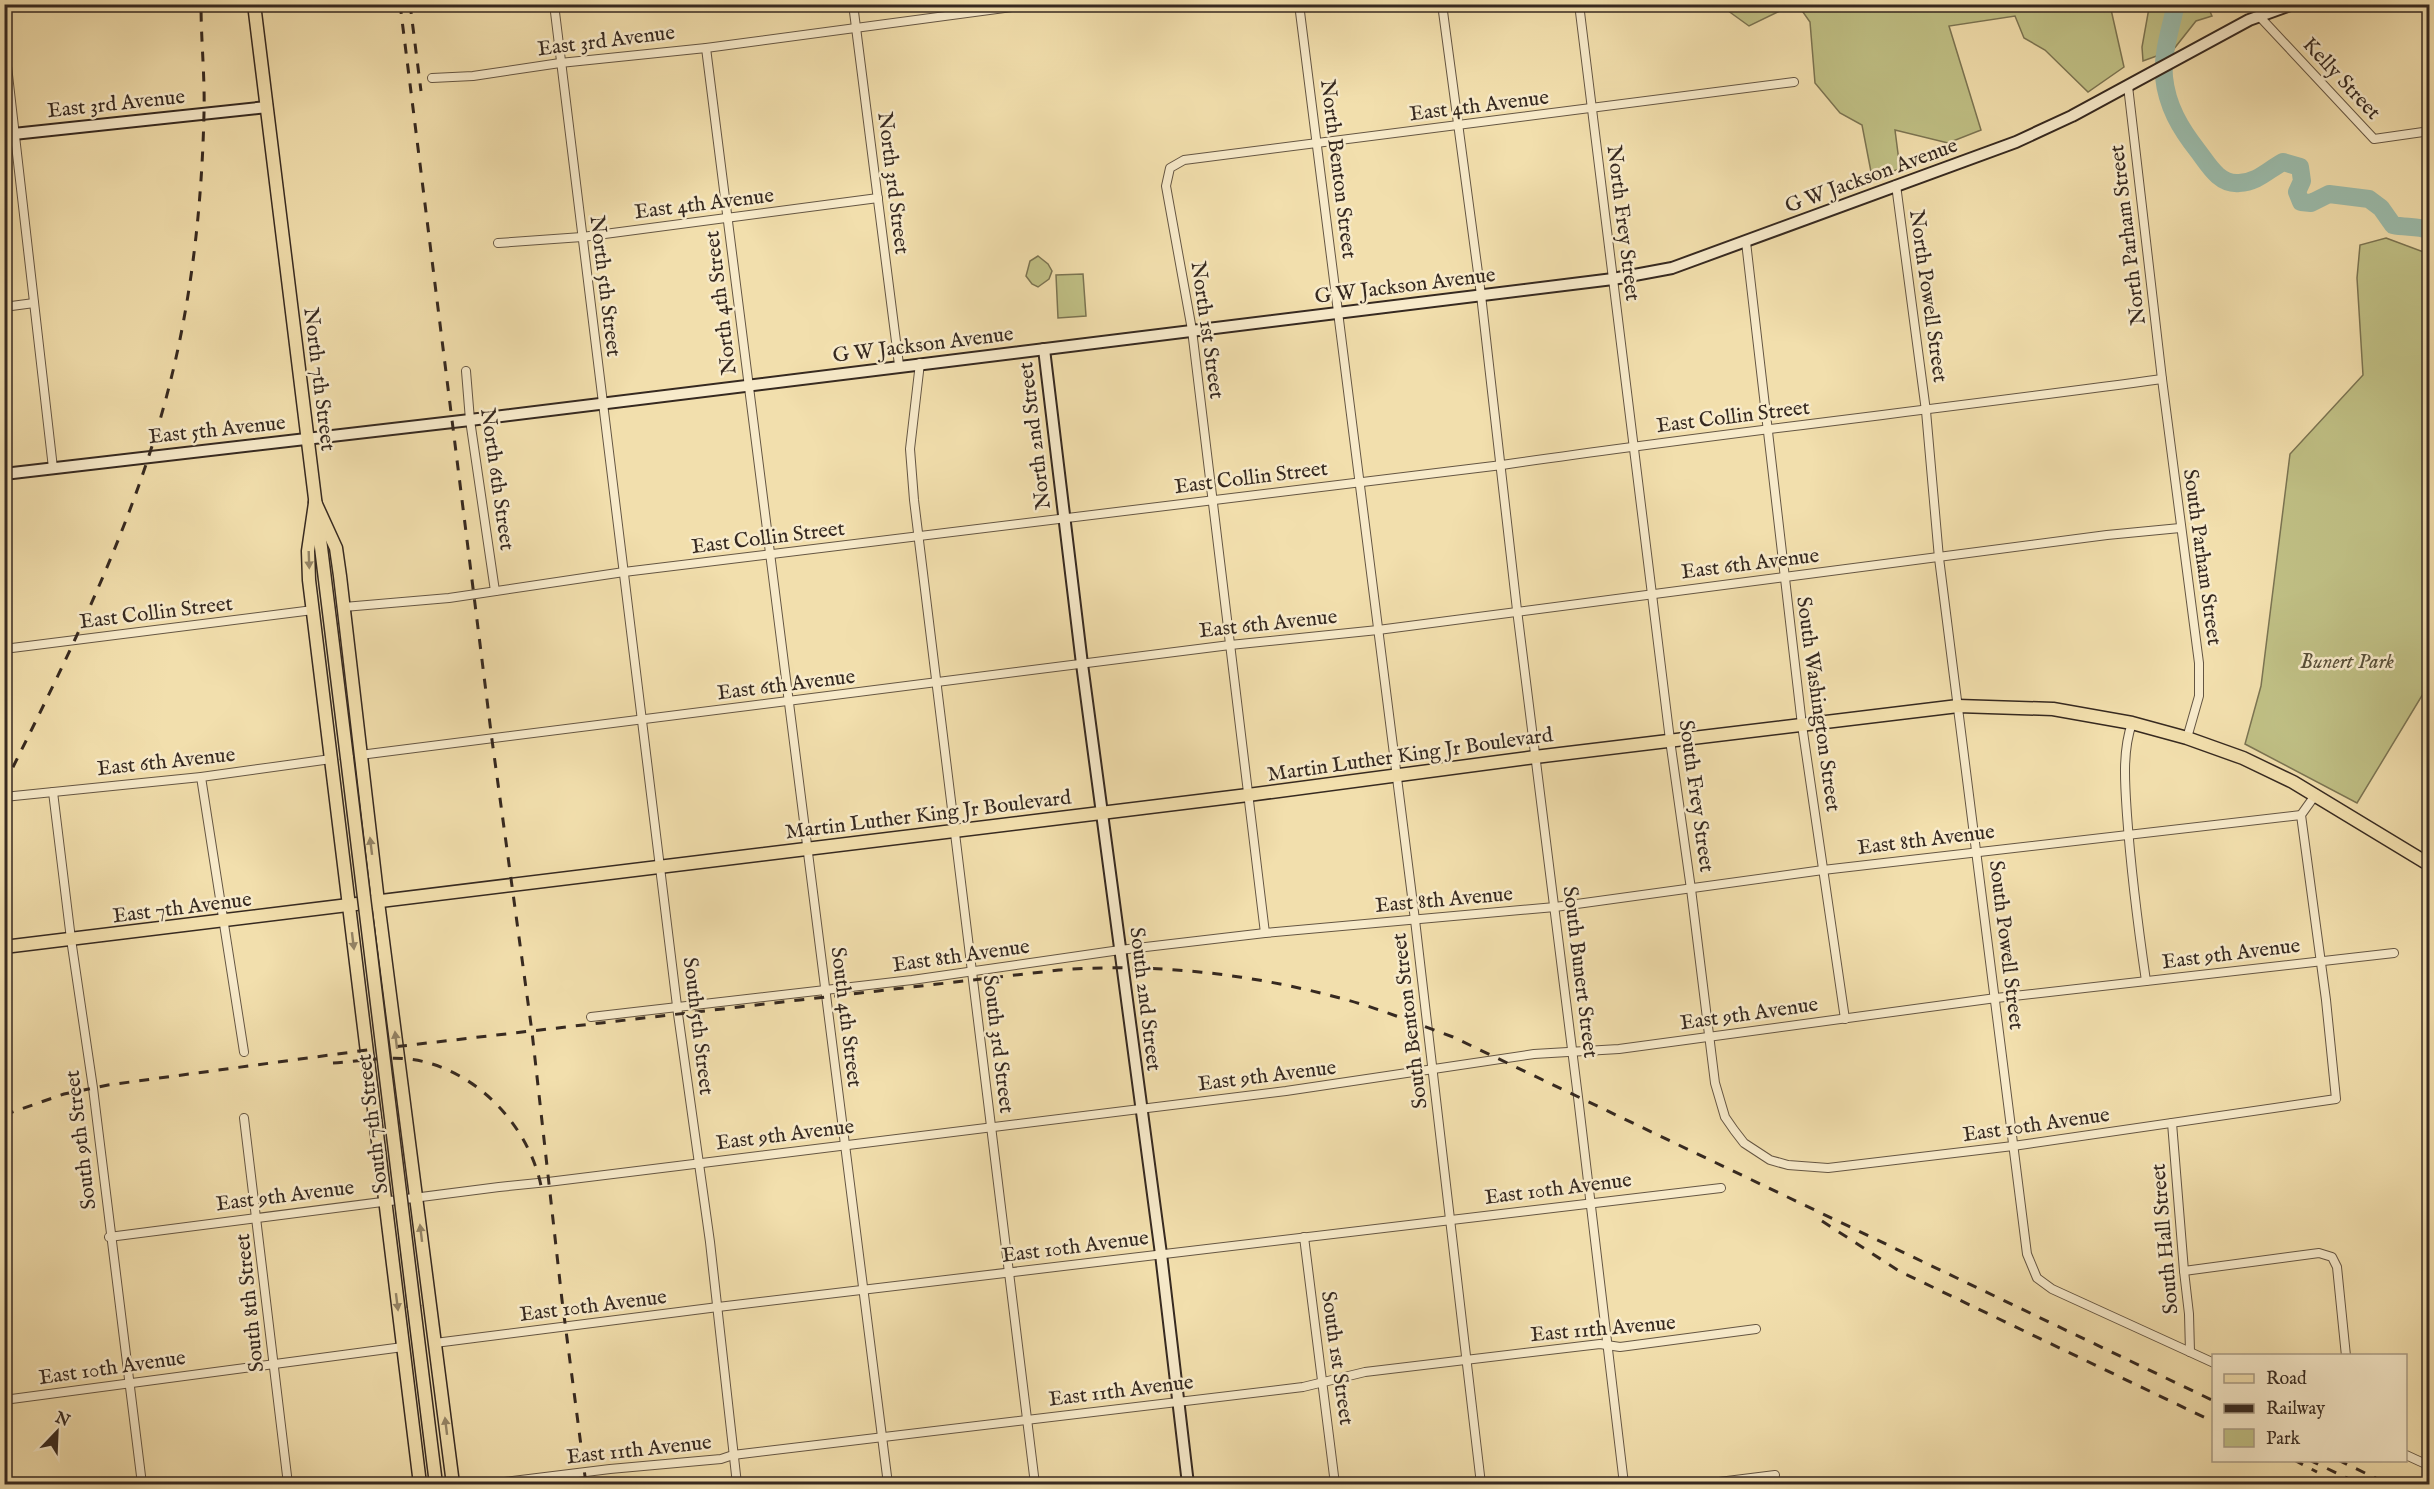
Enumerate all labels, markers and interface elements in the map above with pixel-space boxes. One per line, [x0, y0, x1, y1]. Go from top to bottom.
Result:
street label: East 3rd Avenue [536, 20, 677, 63]
street label: Kelly Street [2296, 32, 2386, 126]
street label: North Benton Street [1313, 78, 1362, 260]
street label: East 3rd Avenue [46, 84, 187, 125]
street label: East 4th Avenue [1408, 85, 1551, 128]
street label: North 3rd Street [870, 111, 915, 256]
street label: G W Jackson Avenue [1781, 133, 1962, 220]
street label: North Parham Street [2104, 143, 2153, 327]
street label: North Frey Street [1600, 144, 1645, 303]
street label: East 4th Avenue [633, 183, 776, 226]
street label: North Powell Street [1902, 208, 1953, 384]
street label: North 5th Street [582, 214, 627, 358]
street label: North 4th Street [699, 229, 744, 376]
street label: North 1st Street [1183, 260, 1230, 401]
street label: G W Jackson Avenue [1313, 262, 1497, 311]
street label: North 7th Street [296, 306, 341, 453]
street label: G W Jackson Avenue [831, 321, 1015, 370]
street label: North 2nd Street [1013, 360, 1058, 511]
street label: East Collin Street [1655, 395, 1811, 440]
street label: North 6th Street [473, 406, 520, 552]
street label: East 5th Avenue [147, 410, 287, 451]
street label: East Collin Street [1173, 456, 1329, 501]
street label: South Parham Street [2176, 467, 2227, 647]
street label: East Collin Street [690, 516, 846, 561]
street label: East 6th Avenue [1680, 543, 1821, 586]
one-way arrow [304, 550, 313, 569]
street label: East Collin Street [78, 591, 234, 636]
street label: South Washington Street [1789, 595, 1846, 813]
street label: East 6th Avenue [1198, 604, 1339, 645]
park label: Bunert Park [2300, 649, 2395, 676]
street label: East 6th Avenue [716, 664, 857, 707]
street label: South Frey Street [1671, 718, 1720, 874]
street label: Martin Luther King Jr Boulevard [1266, 722, 1555, 789]
street label: East 6th Avenue [96, 742, 237, 783]
street label: Martin Luther King Jr Boulevard [784, 784, 1074, 846]
street label: East 8th Avenue [1856, 819, 1997, 862]
one-way arrow [366, 837, 376, 856]
street label: South Powell Street [1982, 859, 2029, 1031]
street label: East 8th Avenue [1374, 881, 1514, 920]
street label: South Bunert Street [1556, 885, 1603, 1060]
street label: East 7th Avenue [111, 887, 254, 930]
street label: South 2nd Street [1122, 926, 1167, 1073]
street label: South Benton Street [1386, 931, 1435, 1110]
one-way arrow [348, 932, 358, 951]
street label: East 8th Avenue [891, 933, 1032, 979]
street label: East 9th Avenue [2161, 933, 2302, 976]
street label: South 4th Street [824, 945, 868, 1089]
street label: South 5th Street [676, 956, 719, 1097]
street label: South 3rd Street [976, 973, 1019, 1115]
street label: East 9th Avenue [1678, 991, 1820, 1038]
one-way arrow [391, 1030, 400, 1049]
street label: South 7th Street [352, 1052, 395, 1195]
street label: East 9th Avenue [1197, 1055, 1338, 1098]
street label: South 9th Street [60, 1069, 103, 1211]
street label: East 10th Avenue [1961, 1102, 2112, 1149]
street label: East 9th Avenue [715, 1114, 856, 1157]
street label: South Hall Street [2145, 1162, 2186, 1315]
street label: East 10th Avenue [1483, 1167, 1634, 1212]
street label: East 9th Avenue [215, 1175, 356, 1218]
one-way arrow [416, 1223, 425, 1242]
street label: East 10th Avenue [1000, 1225, 1151, 1270]
street label: South 8th Street [230, 1232, 271, 1373]
street label: East 10th Avenue [518, 1284, 669, 1329]
street label: South 1st Street [1314, 1289, 1359, 1427]
one-way arrow [393, 1292, 402, 1311]
street label: East 11th Avenue [1529, 1310, 1677, 1349]
street label: East 10th Avenue [37, 1345, 188, 1392]
legend [2212, 1354, 2407, 1462]
text: Road [2266, 1368, 2307, 1391]
street label: East 11th Avenue [1047, 1369, 1195, 1414]
text: Railway [2266, 1398, 2325, 1421]
north arrow [27, 1402, 87, 1462]
text: N [51, 1408, 73, 1432]
one-way arrow [441, 1417, 450, 1436]
text: Park [2266, 1428, 2301, 1451]
street label: East 11th Avenue [565, 1429, 713, 1472]

